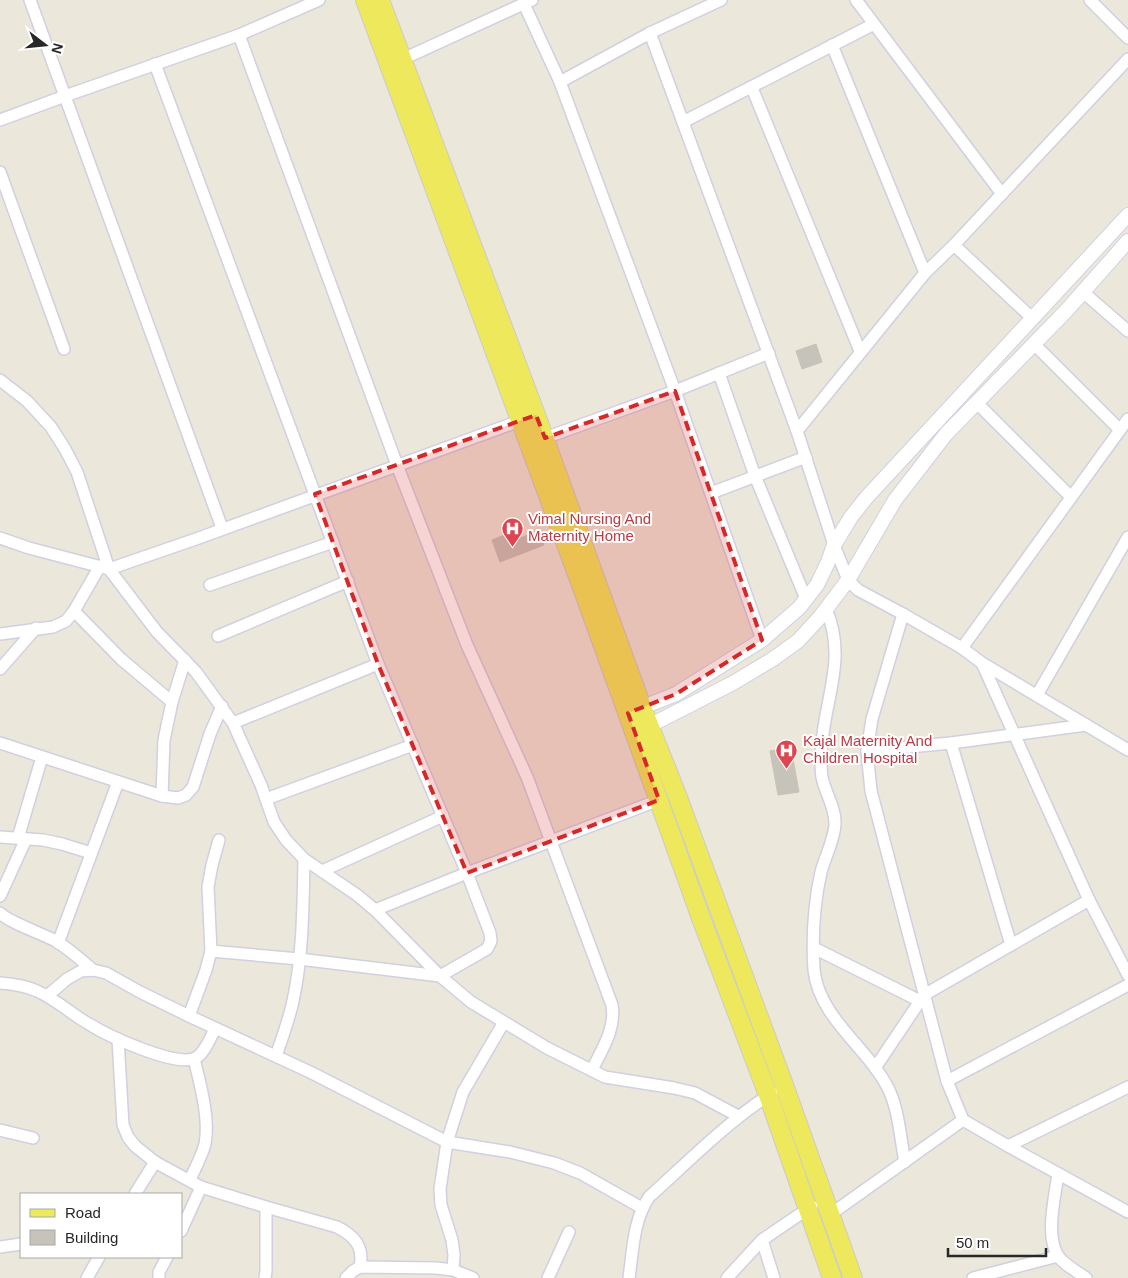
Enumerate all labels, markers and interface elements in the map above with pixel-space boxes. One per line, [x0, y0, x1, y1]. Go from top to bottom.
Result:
north arrow [20, 20, 70, 70]
text: N [48, 42, 67, 56]
place label: Vimal Nursing And Maternity Home [528, 510, 651, 544]
hospital icon: Vimal Nursing And Maternity Home [500, 516, 524, 547]
place label: Kajal Maternity And Children Hospital [803, 732, 932, 766]
hospital icon: Kajal Maternity And Children Hospital [775, 738, 799, 769]
legend [20, 1193, 182, 1258]
text: Road [65, 1204, 101, 1221]
scale bar [948, 1226, 1046, 1258]
text: Building [65, 1229, 118, 1246]
text: 50 m [956, 1234, 989, 1251]

